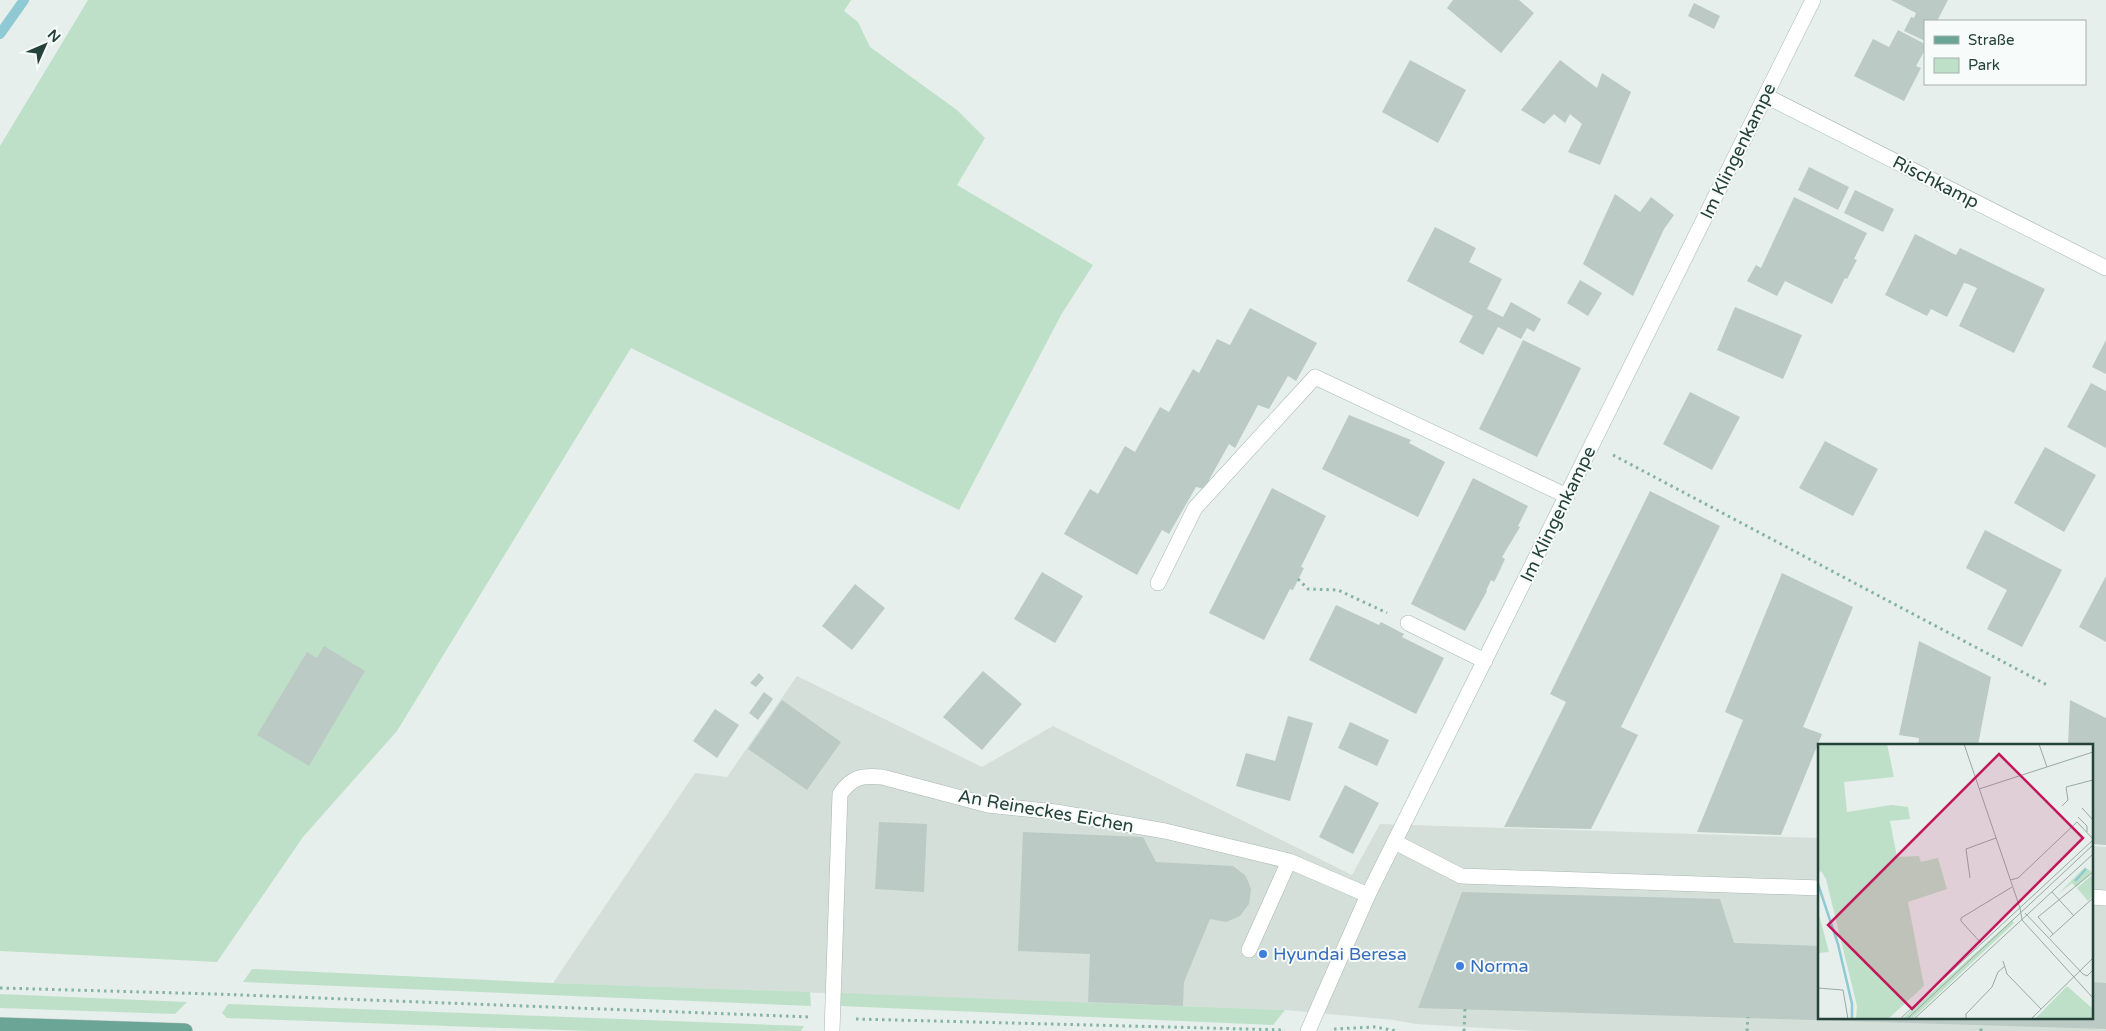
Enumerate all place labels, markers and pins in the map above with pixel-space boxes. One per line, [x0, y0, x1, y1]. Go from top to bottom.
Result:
place label: Hyundai Beresa [1273, 943, 1407, 965]
marker: Hyundai Beresa [1257, 948, 1269, 960]
place label: Norma [1470, 955, 1529, 977]
marker: Norma [1454, 960, 1466, 972]

